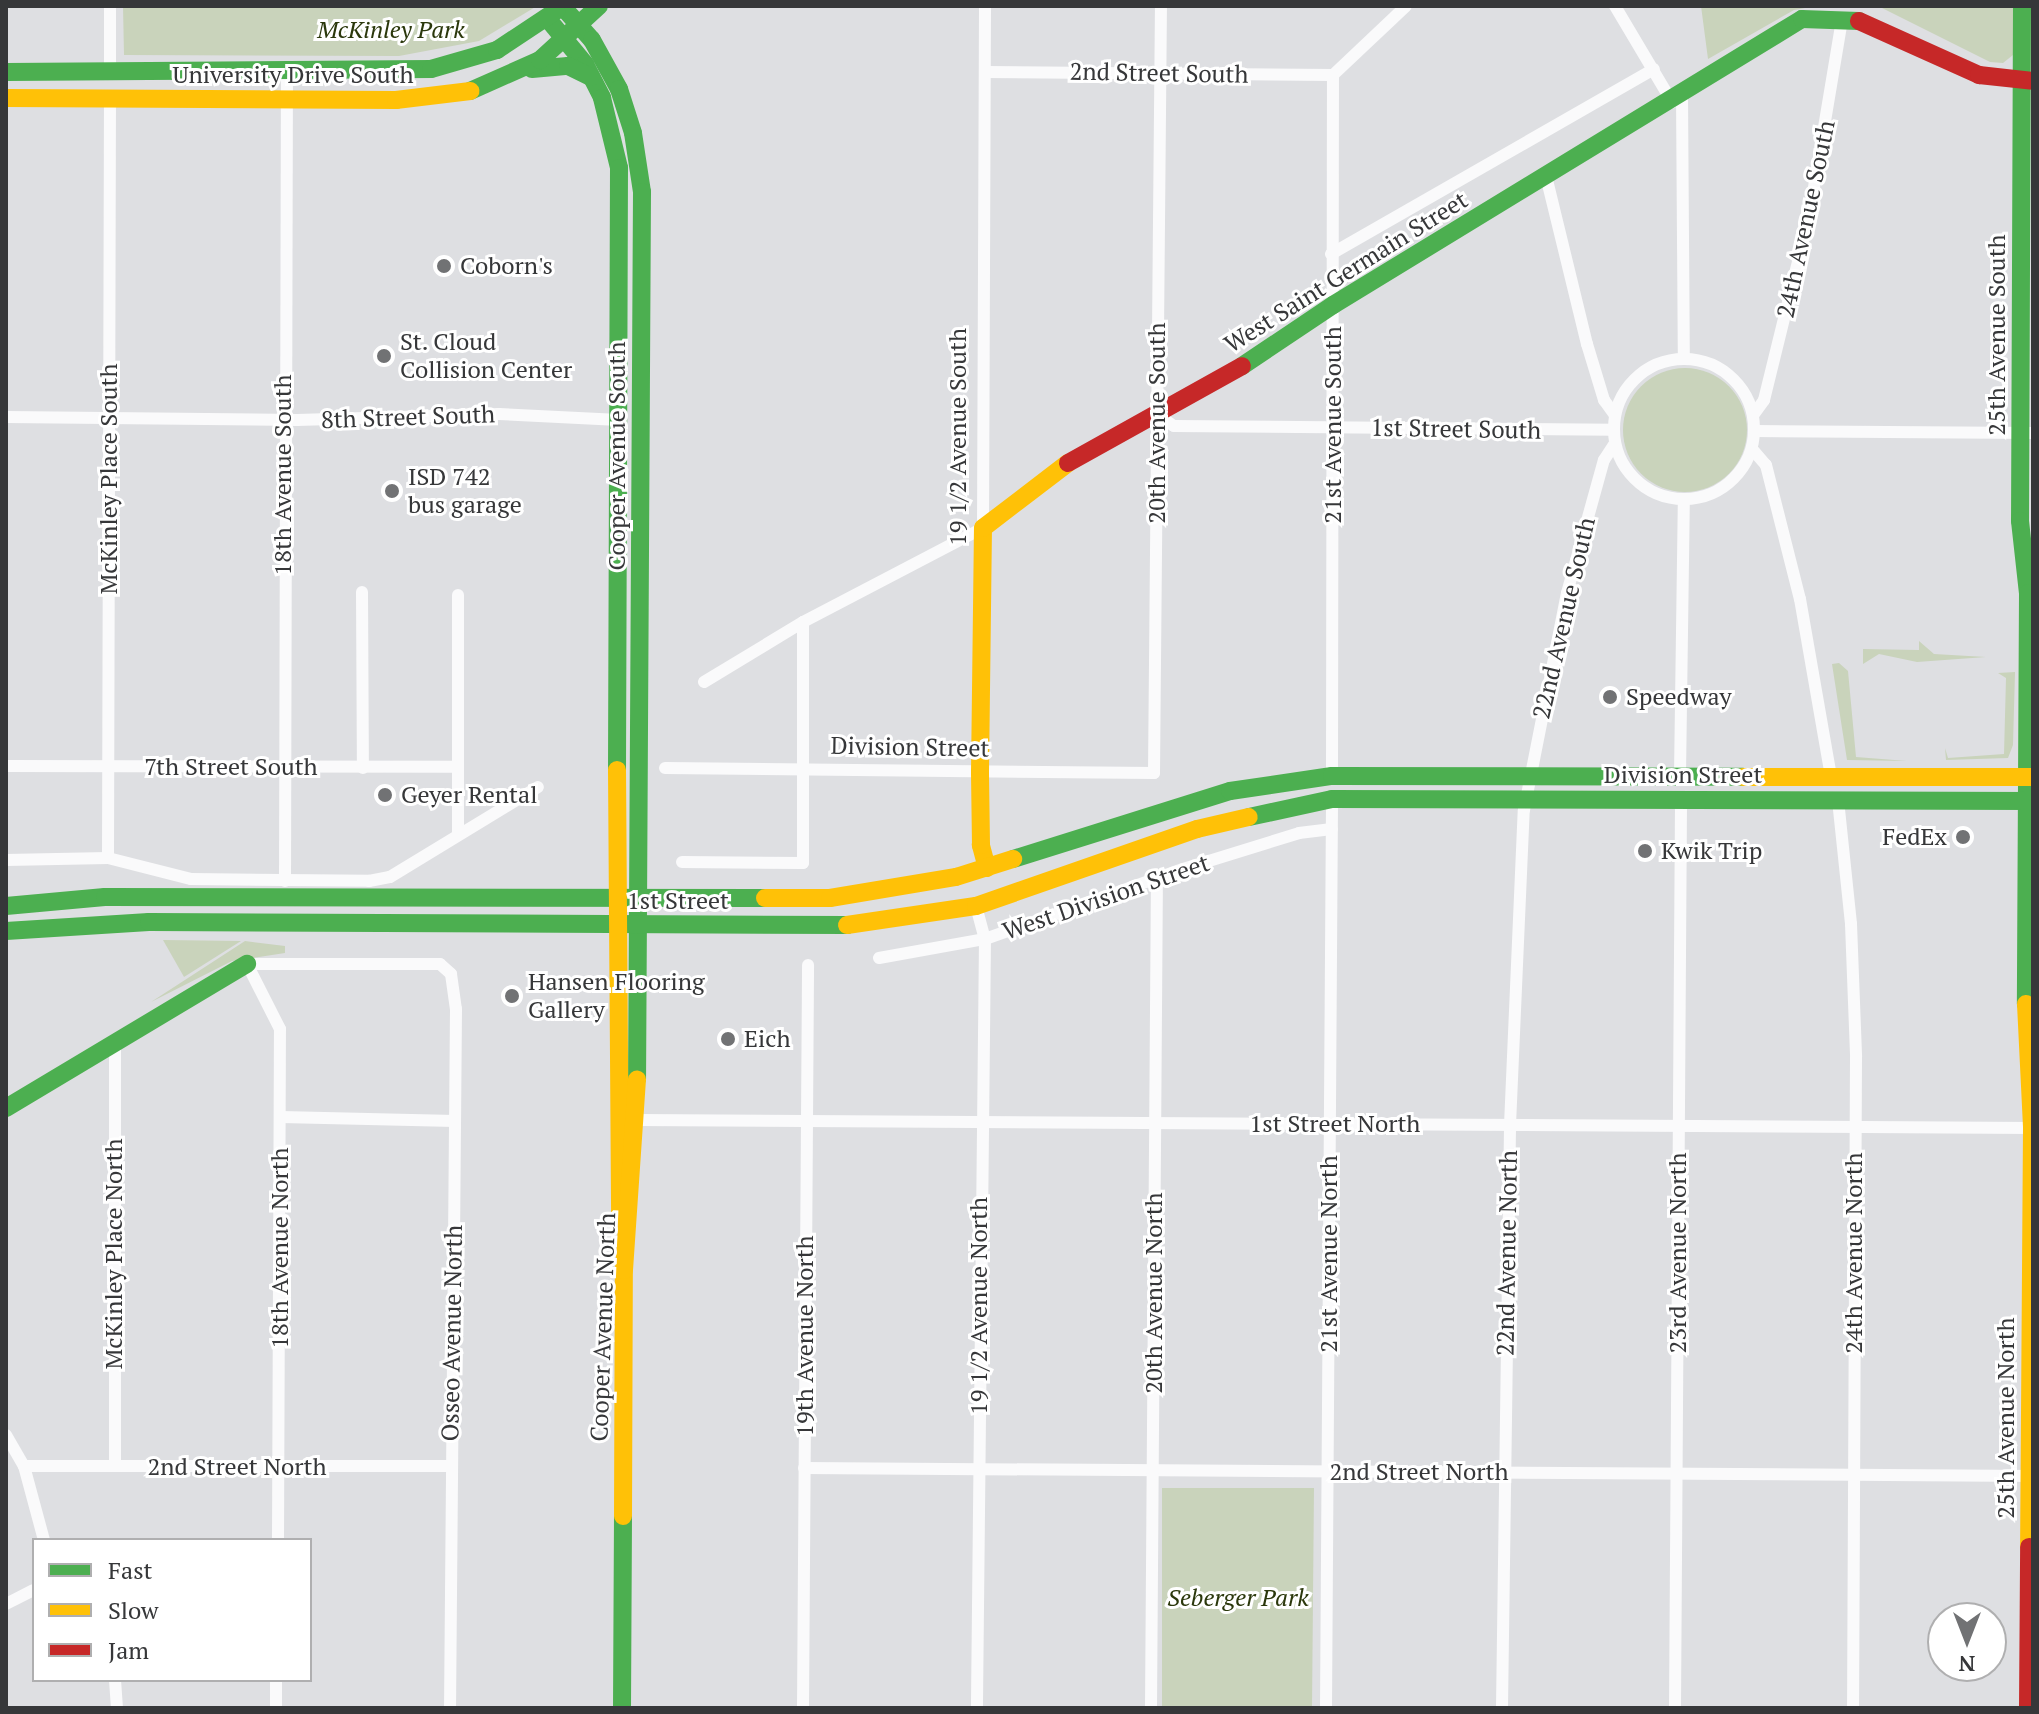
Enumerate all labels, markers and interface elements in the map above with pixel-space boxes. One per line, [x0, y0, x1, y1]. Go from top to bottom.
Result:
park label: McKinley Park [317, 16, 465, 44]
street label: 2nd Street South [1069, 57, 1249, 89]
street label: University Drive South [172, 61, 414, 89]
street label: 24th Avenue South [1771, 117, 1841, 321]
street label: West Saint Germain Street [1219, 185, 1473, 359]
street label: 25th Avenue South [1983, 234, 2011, 436]
place label: Coborn's [460, 252, 553, 280]
marker: Coborn's [435, 257, 453, 275]
street label: 20th Avenue South [1143, 322, 1171, 524]
street label: 21st Avenue South [1319, 326, 1347, 524]
place label: St. Cloud Collision Center [400, 328, 572, 384]
street label: 19 1/2 Avenue South [944, 328, 972, 546]
street label: Cooper Avenue South [603, 341, 631, 571]
marker: St. Cloud Collision Center [375, 347, 393, 365]
street label: McKinley Place South [95, 364, 123, 594]
street label: 18th Avenue South [269, 374, 297, 576]
street label: 8th Street South [320, 400, 496, 434]
street label: 1st Street South [1370, 413, 1542, 445]
place label: ISD 742 bus garage [408, 463, 522, 519]
marker: ISD 742 bus garage [383, 482, 401, 500]
street label: 22nd Avenue South [1527, 514, 1601, 722]
place label: Speedway [1626, 683, 1732, 711]
marker: Speedway [1601, 688, 1619, 706]
street label: Division Street [830, 731, 990, 763]
street label: 7th Street South [144, 753, 318, 781]
street label: Division Street [1604, 761, 1762, 789]
place label: Geyer Rental [401, 781, 537, 809]
marker: Geyer Rental [376, 786, 394, 804]
place label: FedEx [1882, 823, 1947, 851]
marker: FedEx [1954, 828, 1972, 846]
place label: Kwik Trip [1661, 837, 1762, 865]
marker: Kwik Trip [1636, 842, 1654, 860]
street label: West Division Street [999, 848, 1213, 946]
street label: 1st Street [627, 887, 729, 915]
place label: Hansen Flooring Gallery [528, 968, 705, 1024]
marker: Hansen Flooring Gallery [503, 987, 521, 1005]
place label: Eich [744, 1025, 790, 1053]
marker: Eich [719, 1030, 737, 1048]
street label: 1st Street North [1250, 1110, 1420, 1138]
street label: McKinley Place North [100, 1138, 128, 1370]
street label: 18th Avenue North [266, 1147, 294, 1349]
street label: 22nd Avenue North [1491, 1150, 1523, 1356]
street label: 23rd Avenue North [1664, 1152, 1692, 1354]
street label: 24th Avenue North [1840, 1152, 1868, 1354]
street label: 21st Avenue North [1315, 1155, 1343, 1353]
street label: 20th Avenue North [1140, 1192, 1168, 1394]
street label: 19 1/2 Avenue North [965, 1197, 993, 1415]
street label: Cooper Avenue North [585, 1212, 621, 1442]
street label: Osseo Avenue North [436, 1224, 468, 1442]
street label: 19th Avenue North [791, 1235, 819, 1437]
street label: 25th Avenue North [1992, 1317, 2020, 1519]
street label: 2nd Street North [147, 1453, 327, 1481]
street label: 2nd Street North [1329, 1458, 1509, 1486]
legend [32, 1538, 312, 1682]
text: Fast [108, 1554, 152, 1586]
park label: Seberger Park [1167, 1584, 1309, 1612]
text: Slow [108, 1594, 159, 1626]
north arrow [1927, 1602, 2007, 1682]
text: Jam [108, 1634, 149, 1666]
text: N [1959, 1650, 1975, 1679]

